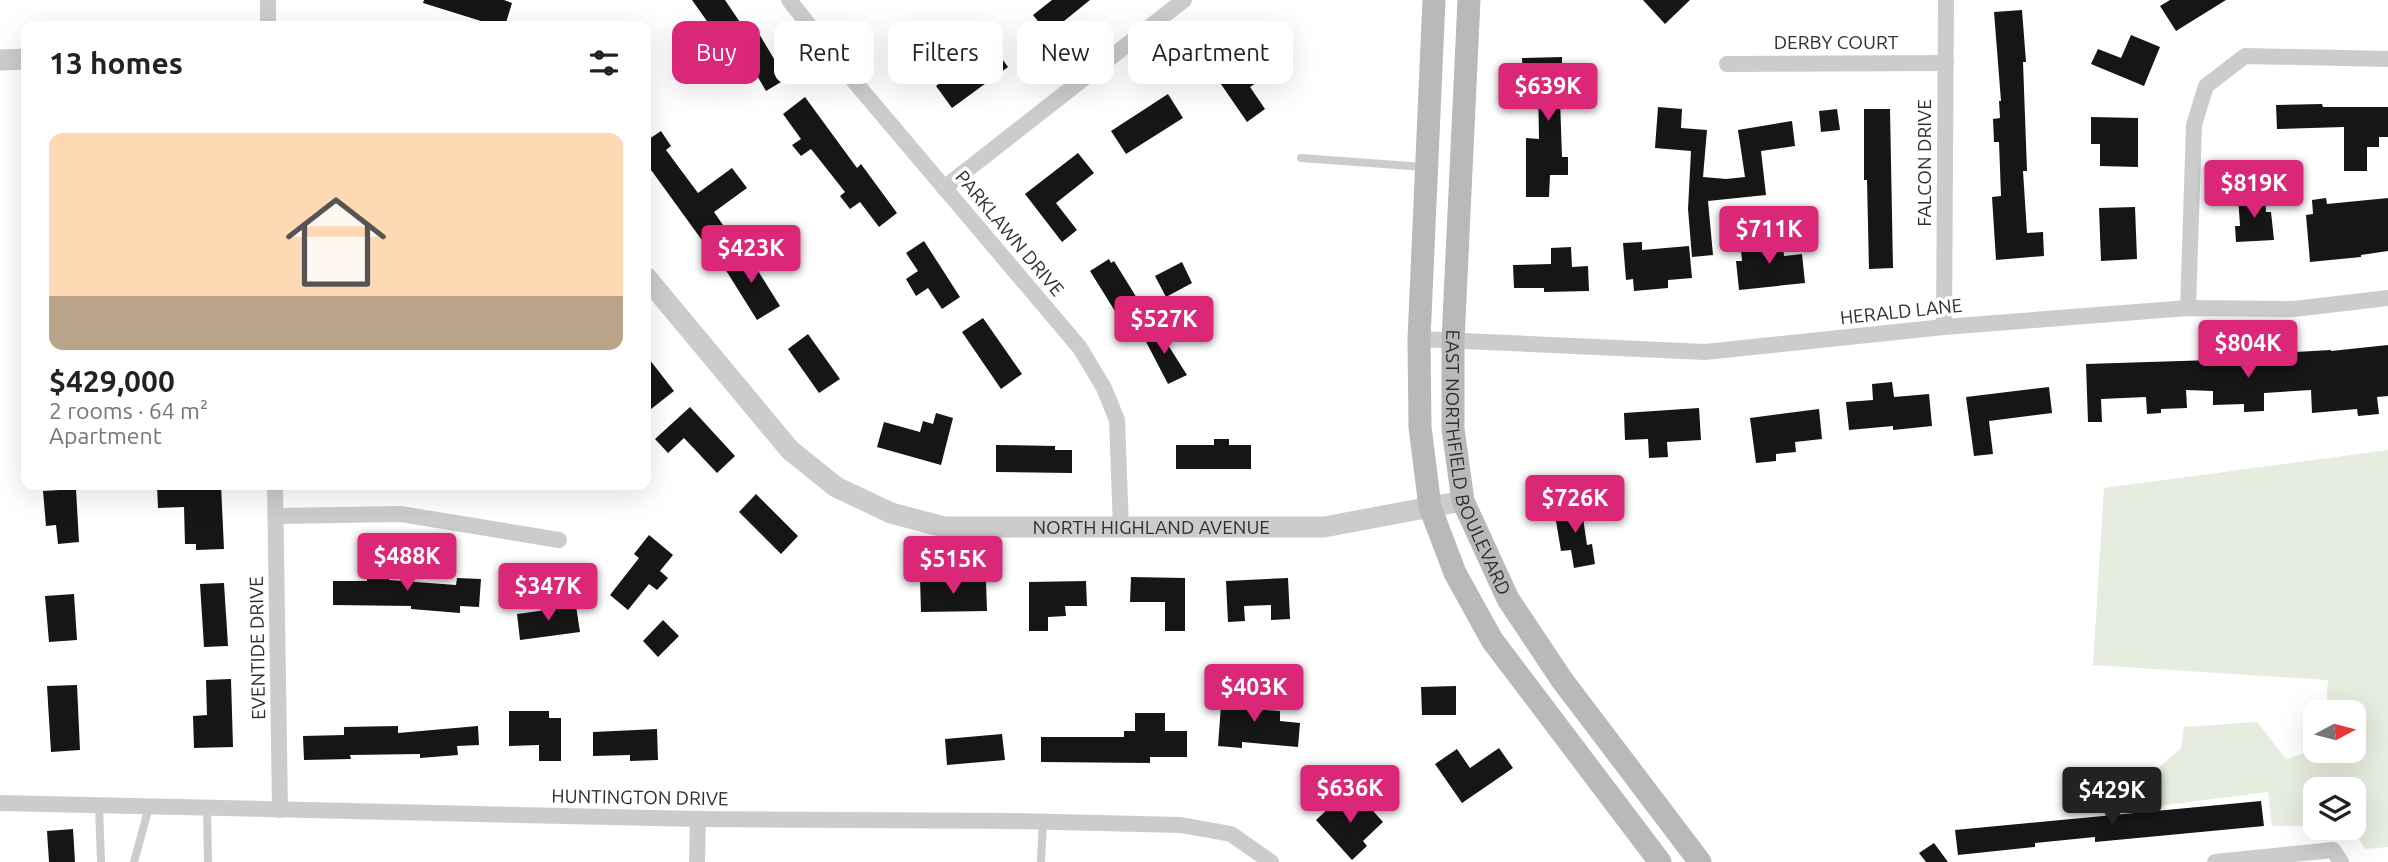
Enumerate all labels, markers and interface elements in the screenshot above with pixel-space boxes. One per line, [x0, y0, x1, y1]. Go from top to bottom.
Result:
chip: Buy [672, 21, 760, 84]
chip: Rent [774, 21, 874, 84]
chip: Filters [888, 21, 1003, 84]
chip: New [1017, 21, 1114, 84]
chip: Apartment [1128, 21, 1293, 84]
street label: DERBY COURT [1774, 31, 1899, 53]
icon: filters [585, 44, 623, 82]
text: 13 homes [49, 46, 183, 80]
pin: $639K [1499, 64, 1597, 123]
text: $639K [1514, 73, 1582, 98]
street label: FALCON DRIVE [1913, 99, 1935, 227]
pin: $819K [2205, 160, 2303, 220]
street label: PARKLAWN DRIVE [951, 166, 1069, 300]
text: $819K [2220, 170, 2288, 195]
icon: home [273, 179, 399, 305]
pin: $711K [1720, 206, 1818, 266]
text: $711K [1735, 216, 1803, 241]
pin: $423K [702, 226, 800, 285]
text: $423K [717, 235, 785, 260]
street label: HERALD LANE [1839, 294, 1963, 328]
pin: $527K [1115, 296, 1213, 356]
text: $527K [1130, 306, 1198, 331]
pin: $804K [2199, 320, 2297, 380]
street label: EAST NORTHFIELD BOULEVARD [1442, 329, 1516, 598]
text: $804K [2214, 330, 2282, 355]
text: $429,000 [49, 364, 175, 398]
text: 2 rooms · 64 m² [49, 398, 208, 423]
text: Apartment [49, 423, 162, 448]
pin: $726K [1526, 476, 1624, 535]
text: $726K [1541, 485, 1609, 510]
street label: NORTH HIGHLAND AVENUE [1032, 516, 1270, 538]
pin: $488K [358, 534, 456, 593]
pin: $515K [904, 536, 1002, 596]
text: $488K [373, 543, 441, 568]
text: $515K [919, 546, 987, 571]
pin: $347K [499, 564, 597, 623]
text: $347K [514, 573, 582, 598]
street label: EVENTIDE DRIVE [245, 576, 269, 720]
pin: $403K [1205, 664, 1303, 724]
text: $403K [1220, 674, 1288, 699]
north arrow [2303, 700, 2366, 763]
map controls [2303, 700, 2366, 840]
pin: $636K [1301, 766, 1399, 825]
pin: $429K [2063, 768, 2161, 827]
text: $636K [1316, 775, 1384, 800]
text: $429K [2078, 777, 2146, 802]
button: layers [2303, 777, 2366, 840]
street label: HUNTINGTON DRIVE [551, 784, 729, 810]

